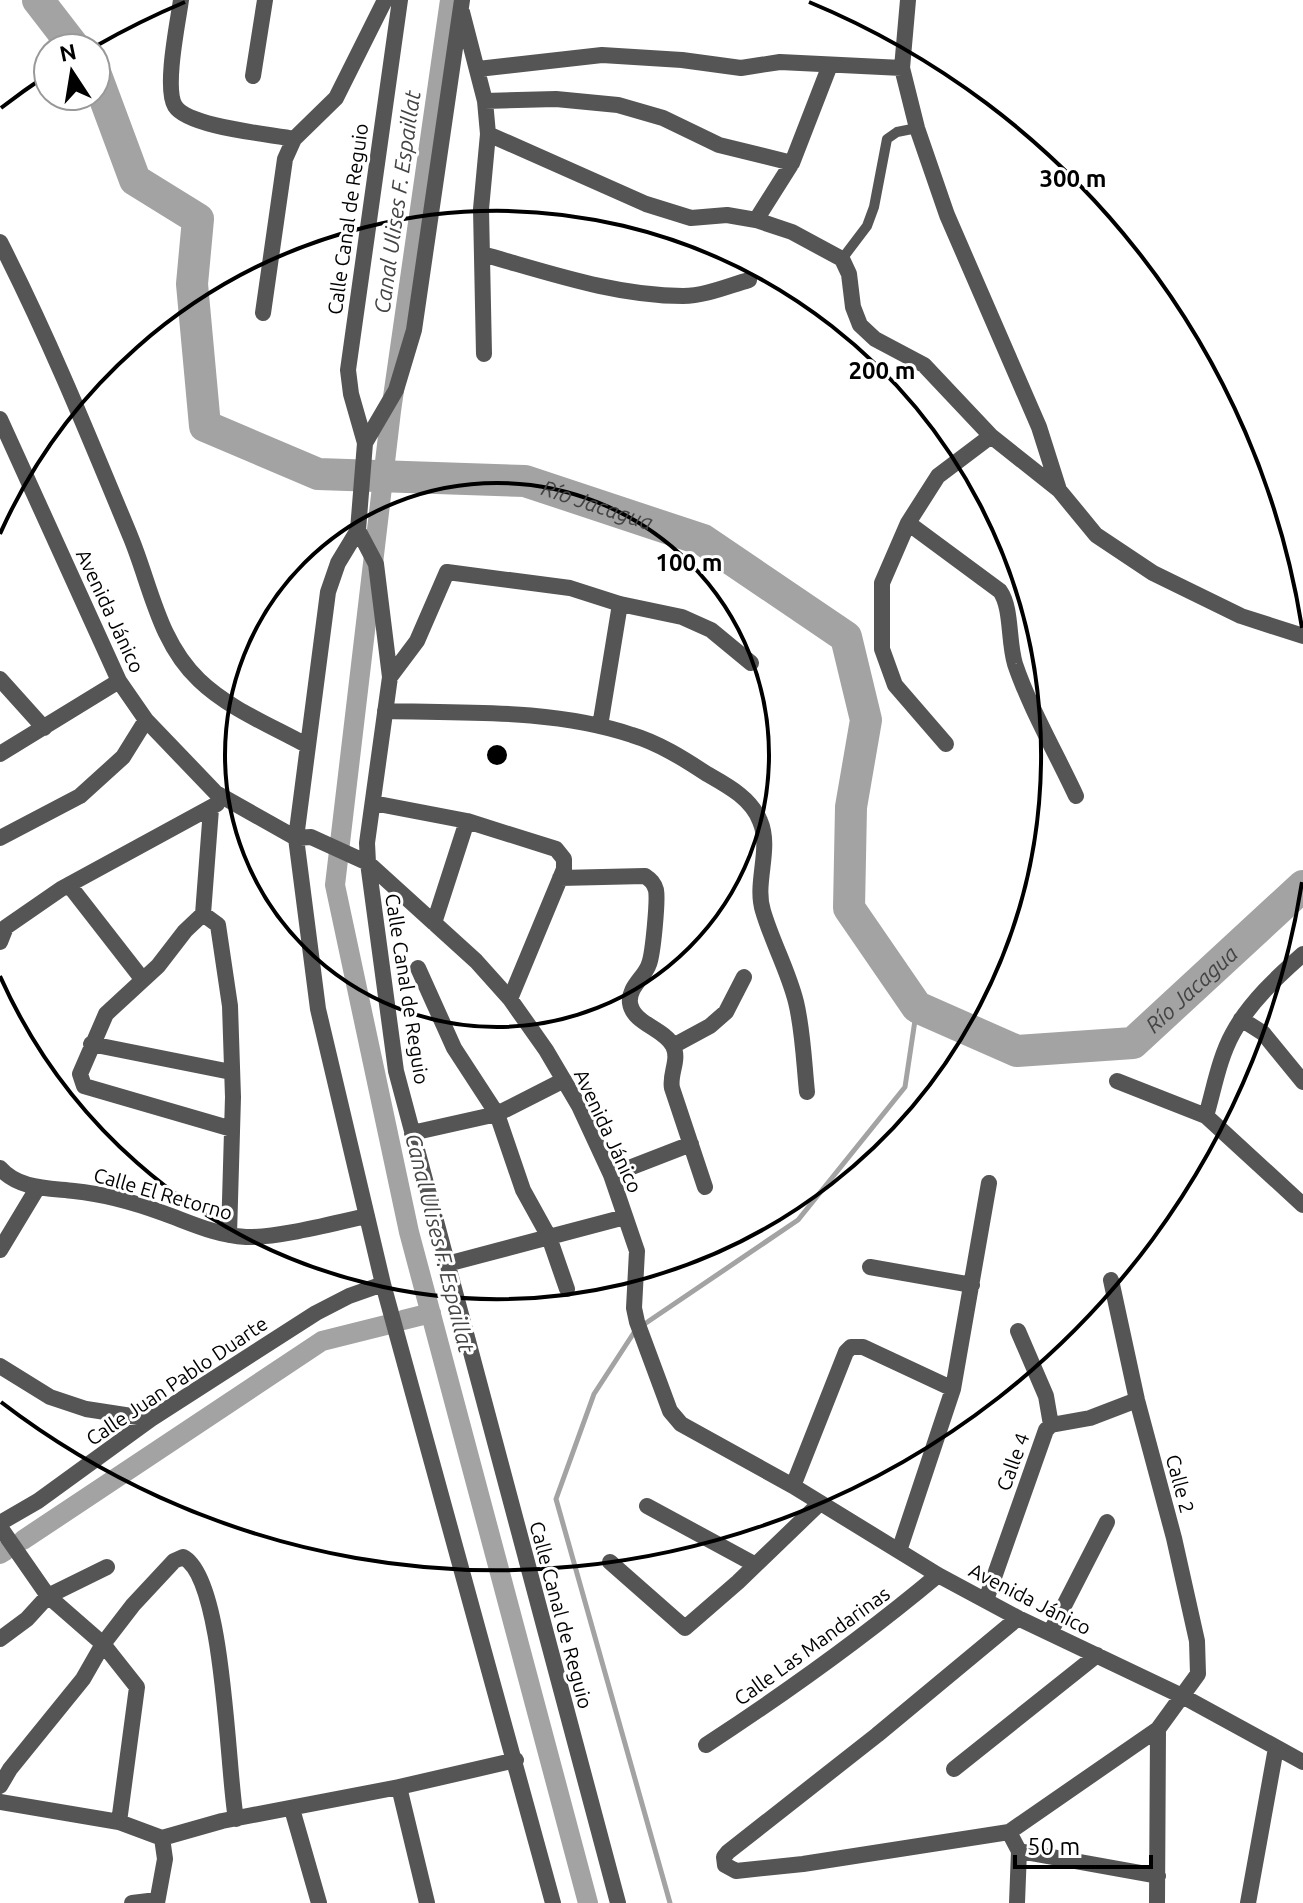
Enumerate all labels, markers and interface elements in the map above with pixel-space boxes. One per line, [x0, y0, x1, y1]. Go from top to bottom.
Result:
north arrow [32, 32, 112, 112]
text: N [57, 38, 78, 66]
water label: Canal Ulises F. Espaillat [368, 88, 425, 315]
street label: Calle Canal de Reguio [323, 122, 372, 316]
text: 300 m [1040, 165, 1106, 192]
text: 200 m [849, 357, 915, 384]
water label: Río Jacagua [539, 474, 656, 535]
street label: Avenida Jánico [72, 545, 149, 676]
text: 100 m [656, 549, 722, 576]
centre of rings [483, 741, 511, 769]
street label: Calle Canal de Reguio [381, 892, 434, 1086]
water label: Río Jacagua [1140, 940, 1242, 1037]
street label: Avenida Jánico [570, 1065, 647, 1196]
water label: Canal Ulises F. Espaillat [401, 1131, 480, 1356]
street label: Calle El Retorno [91, 1163, 235, 1224]
street label: Calle Juan Pablo Duarte [82, 1311, 272, 1450]
street label: Calle 4 [991, 1430, 1034, 1494]
street label: Calle 2 [1162, 1452, 1199, 1516]
street label: Calle Canal de Reguio [525, 1519, 598, 1711]
street label: Avenida Jánico [965, 1558, 1095, 1639]
street label: Calle Las Mandarinas [730, 1582, 894, 1710]
scale bar [1015, 1819, 1151, 1869]
text: 50 m [1027, 1833, 1080, 1860]

